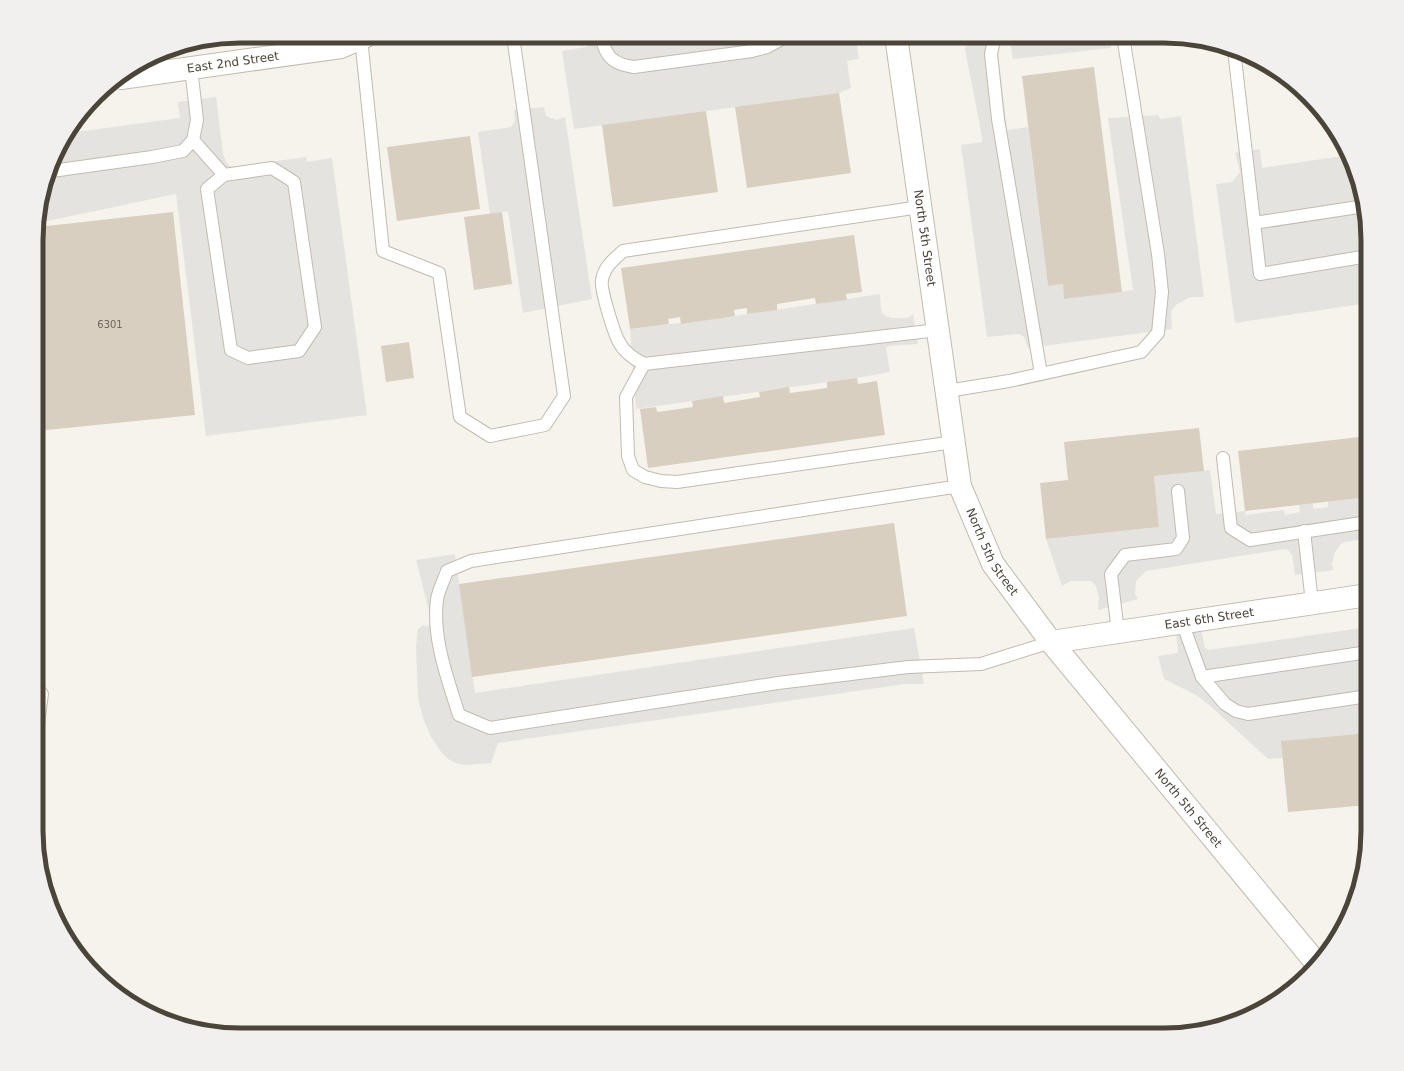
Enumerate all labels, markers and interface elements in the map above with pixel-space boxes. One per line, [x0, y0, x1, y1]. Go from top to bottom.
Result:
street label: East 2nd Street [186, 49, 280, 76]
street label: North 5th Street [911, 189, 939, 288]
house number: 6301 [97, 319, 123, 330]
street label: North 5th Street [963, 506, 1021, 599]
street label: East 6th Street [1164, 605, 1255, 632]
street label: North 5th Street [1152, 766, 1225, 850]

